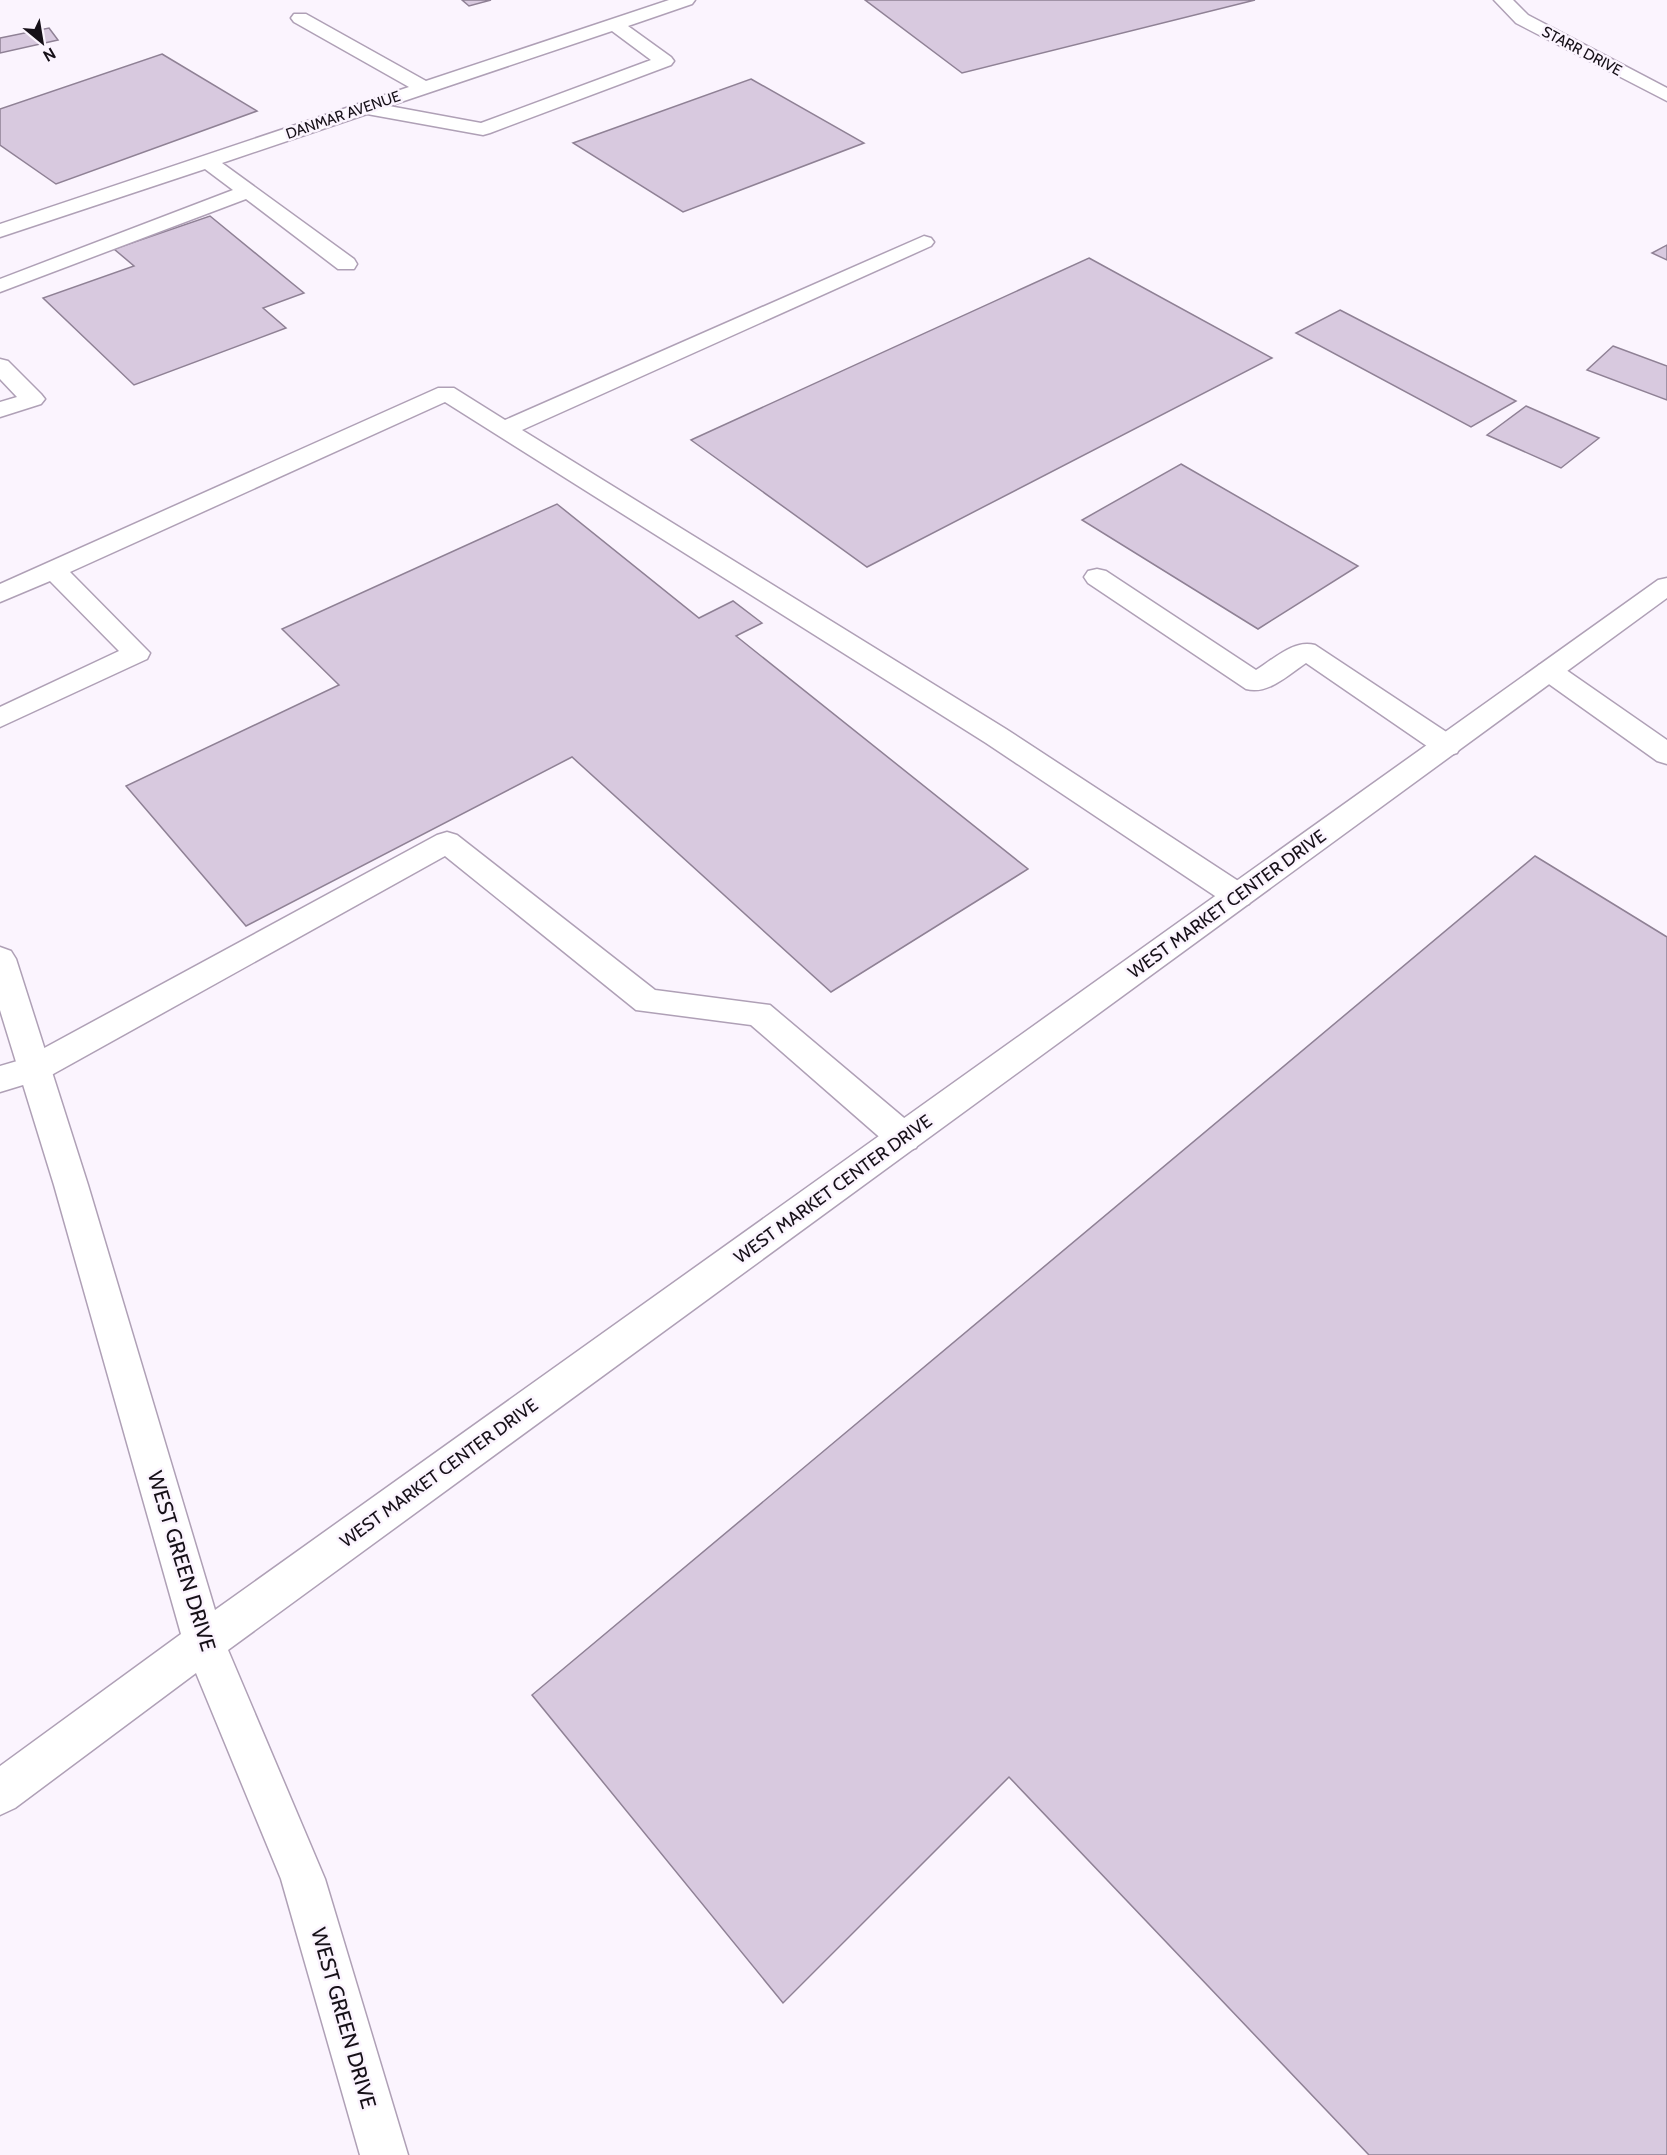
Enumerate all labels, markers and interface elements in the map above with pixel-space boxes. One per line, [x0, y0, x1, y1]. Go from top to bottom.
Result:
north arrow [12, 12, 72, 72]
street label: STARR DRIVE [1539, 22, 1625, 80]
text: N [40, 44, 59, 66]
street label: DANMAR AVENUE [283, 87, 403, 143]
street label: WEST MARKET CENTER DRIVE [1124, 825, 1330, 983]
street label: WEST MARKET CENTER DRIVE [730, 1110, 936, 1268]
street label: WEST MARKET CENTER DRIVE [336, 1394, 542, 1552]
street label: WEST GREEN DRIVE [143, 1468, 221, 1654]
street label: WEST GREEN DRIVE [306, 1925, 382, 2111]

